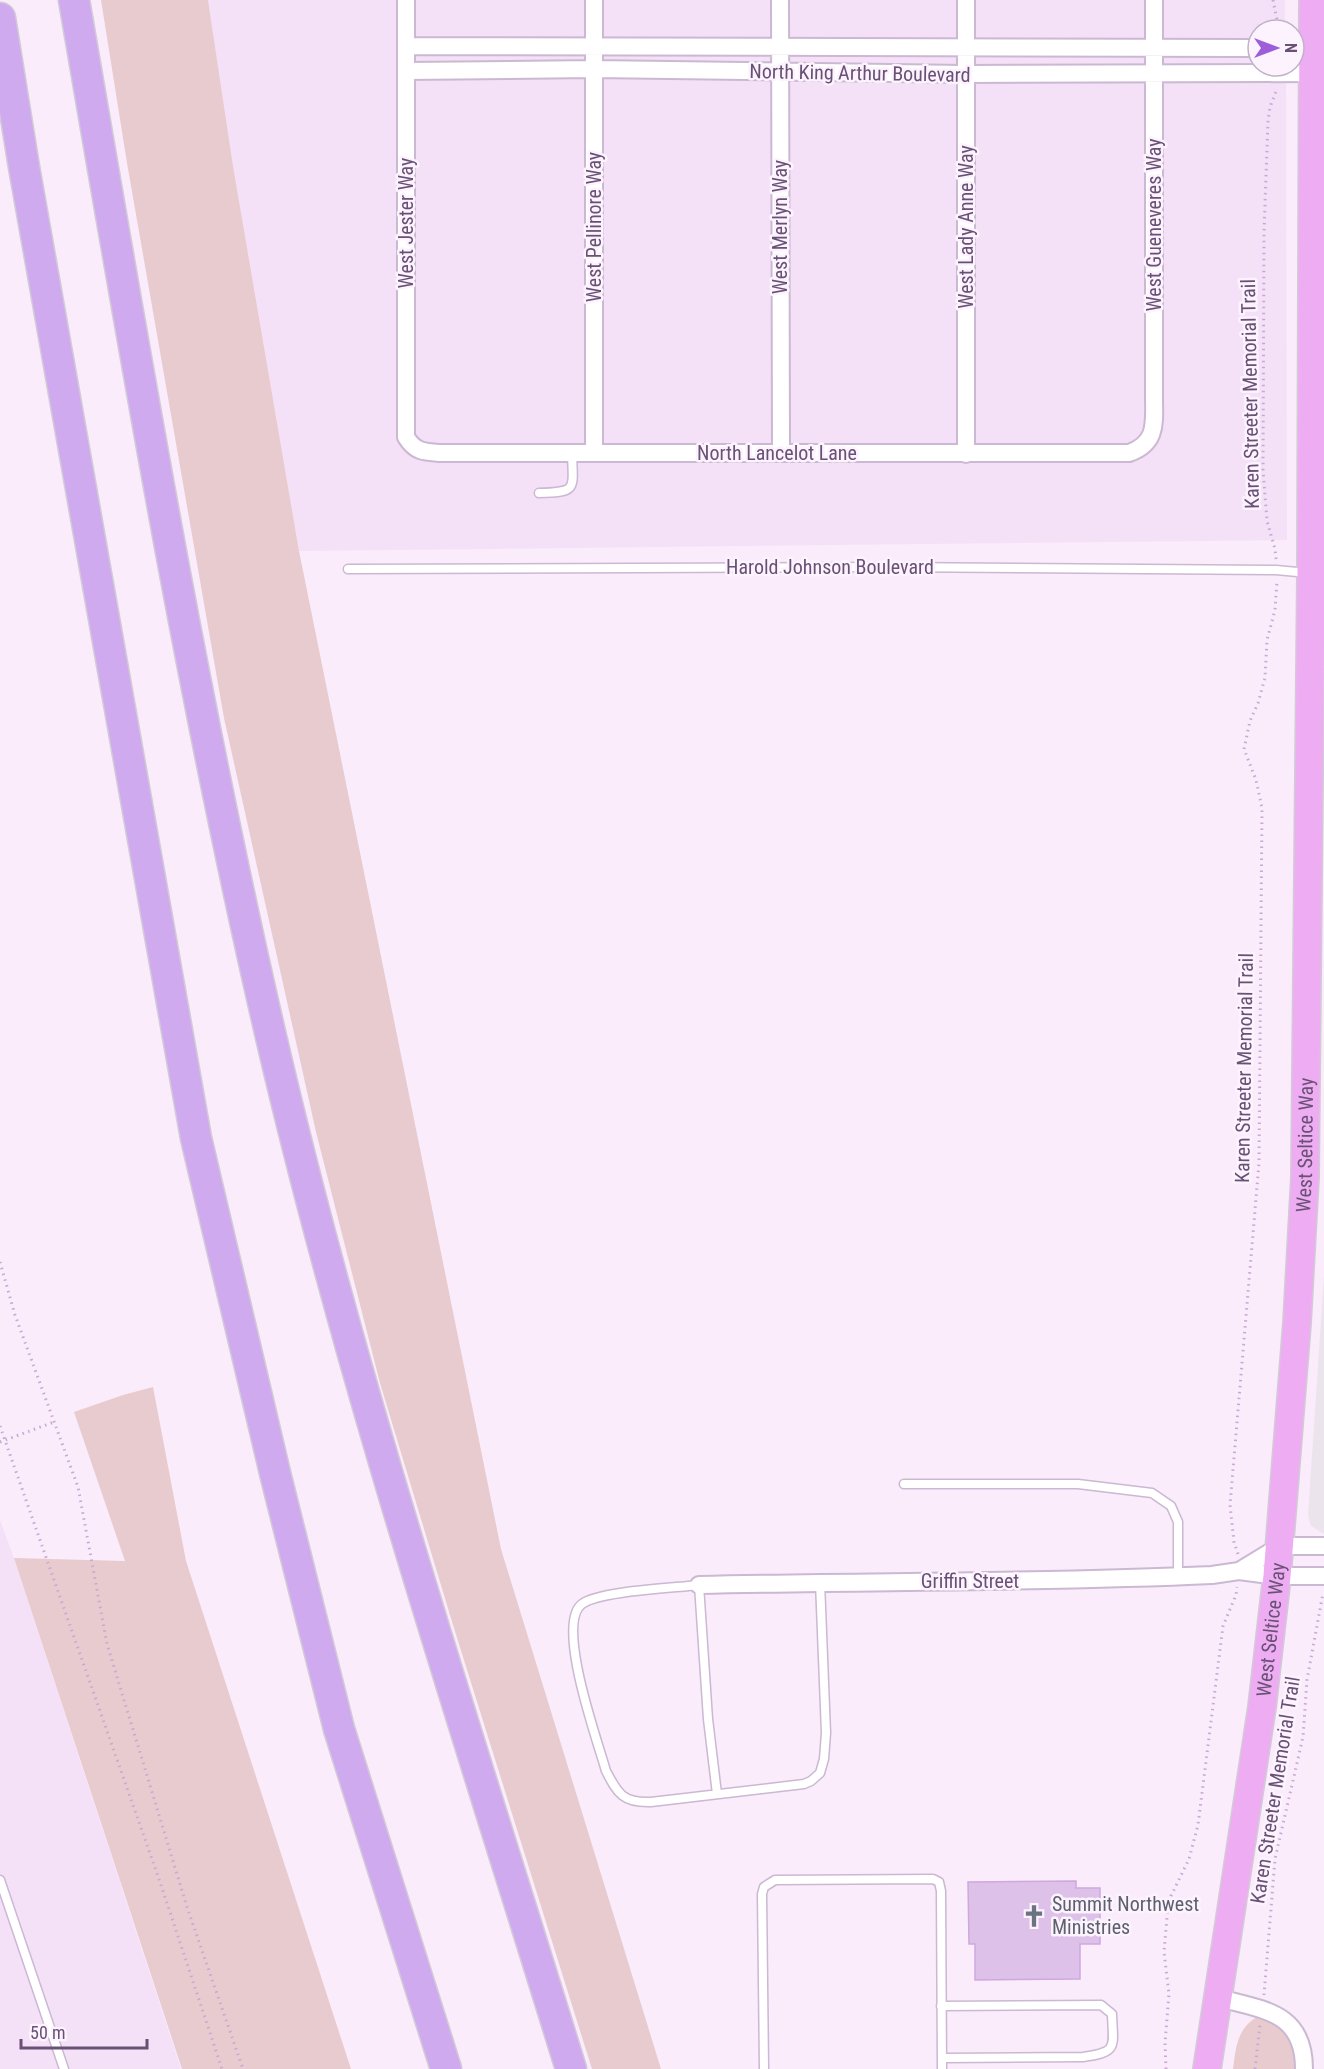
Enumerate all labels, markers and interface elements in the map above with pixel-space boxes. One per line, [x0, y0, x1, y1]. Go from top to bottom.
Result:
north arrow [1246, 18, 1306, 78]
text: N [1281, 43, 1300, 53]
street label: North King Arthur Boulevard [749, 59, 971, 87]
street label: West Gueneveres Way [1142, 138, 1166, 312]
street label: West Lady Anne Way [954, 145, 978, 309]
street label: West Pellinore Way [582, 152, 606, 302]
street label: West Jester Way [394, 158, 418, 288]
street label: West Merlyn Way [768, 160, 792, 294]
street label: Karen Streeter Memorial Trail [1236, 279, 1264, 509]
street label: North Lancelot Lane [697, 441, 857, 465]
street label: Harold Johnson Boulevard [726, 555, 934, 579]
street label: Karen Streeter Memorial Trail [1230, 953, 1258, 1183]
street label: West Seltice Way [1291, 1078, 1318, 1213]
street label: West Seltice Way [1251, 1562, 1290, 1698]
street label: Griffin Street [921, 1569, 1019, 1593]
street label: Karen Streeter Memorial Trail [1245, 1675, 1305, 1905]
place label: Summit Northwest Ministries [1052, 1892, 1199, 1939]
church icon: Summit Northwest Ministries [1021, 1903, 1047, 1929]
scale bar [21, 2012, 147, 2050]
text: 50 m [30, 2022, 65, 2043]

